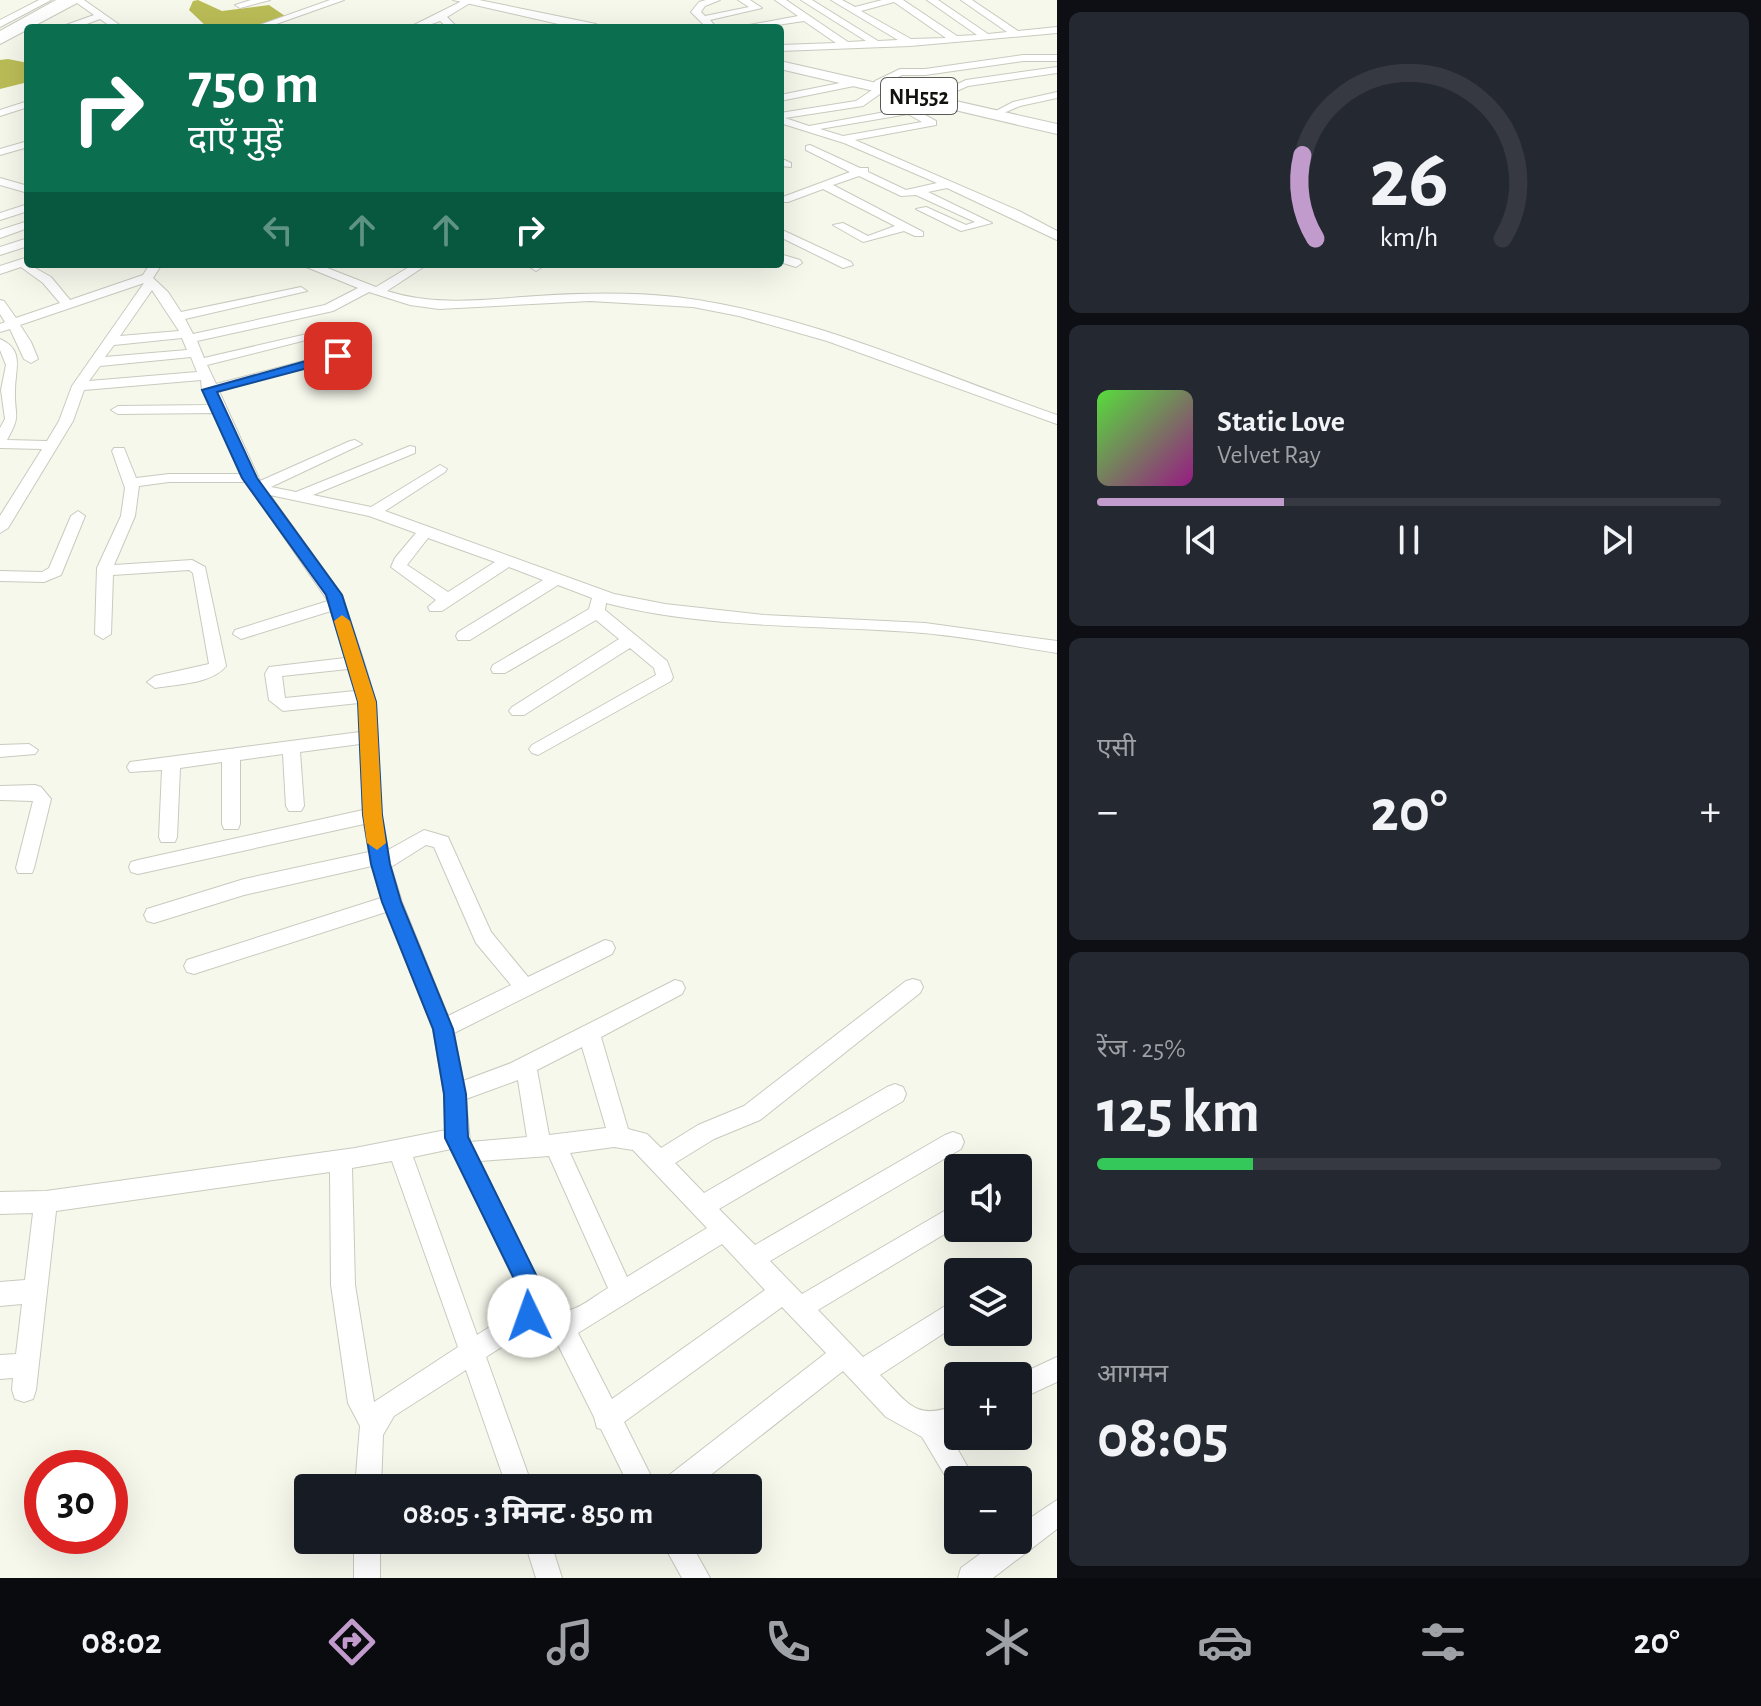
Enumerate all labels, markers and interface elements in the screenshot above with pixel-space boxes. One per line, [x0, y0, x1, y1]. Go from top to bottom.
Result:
icon: right [56, 56, 160, 160]
text: 750 m [188, 57, 319, 113]
road number: NH552 [881, 78, 957, 114]
text: दाएँ मुड़ें [188, 122, 283, 158]
text: 26 [1369, 137, 1449, 221]
icon: left [256, 208, 300, 252]
icon: ahead [340, 208, 384, 252]
icon: ahead [424, 208, 468, 252]
icon: right [508, 208, 552, 252]
text: km/h [1380, 223, 1438, 252]
pin [304, 322, 372, 390]
icon: arrive [316, 334, 360, 378]
text: Static Love [1217, 407, 1345, 437]
text: Velvet Ray [1217, 442, 1321, 468]
icon: previous [1179, 518, 1223, 562]
icon: pause [1387, 518, 1431, 562]
icon: next [1595, 518, 1639, 562]
text: एसी [1097, 735, 1136, 761]
text: 20° [1370, 782, 1448, 842]
text: − [1097, 790, 1118, 834]
text: + [1700, 790, 1721, 834]
text: रेंज · 25% [1097, 1036, 1186, 1062]
text: 125 km [1097, 1083, 1260, 1143]
map controls [944, 1154, 1032, 1554]
button: sound [944, 1154, 1032, 1242]
button: layers [944, 1258, 1032, 1346]
position arrow [487, 1274, 571, 1358]
text: आगमन [1097, 1361, 1168, 1387]
button: + [944, 1362, 1032, 1450]
text: 08:05 [1097, 1408, 1229, 1468]
speed limit sign: 30 [24, 1450, 128, 1554]
button: − [944, 1466, 1032, 1554]
text: 08:05 · 3 मिनट · 850 m [403, 1499, 653, 1529]
icon: directions [324, 1614, 380, 1670]
icon: music [542, 1614, 598, 1670]
icon: phone [760, 1614, 816, 1670]
icon: climate [979, 1614, 1035, 1670]
icon: car [1197, 1614, 1253, 1670]
icon: filters [1415, 1614, 1471, 1670]
text: 08:02 [81, 1624, 162, 1660]
text: 20° [1634, 1624, 1680, 1660]

